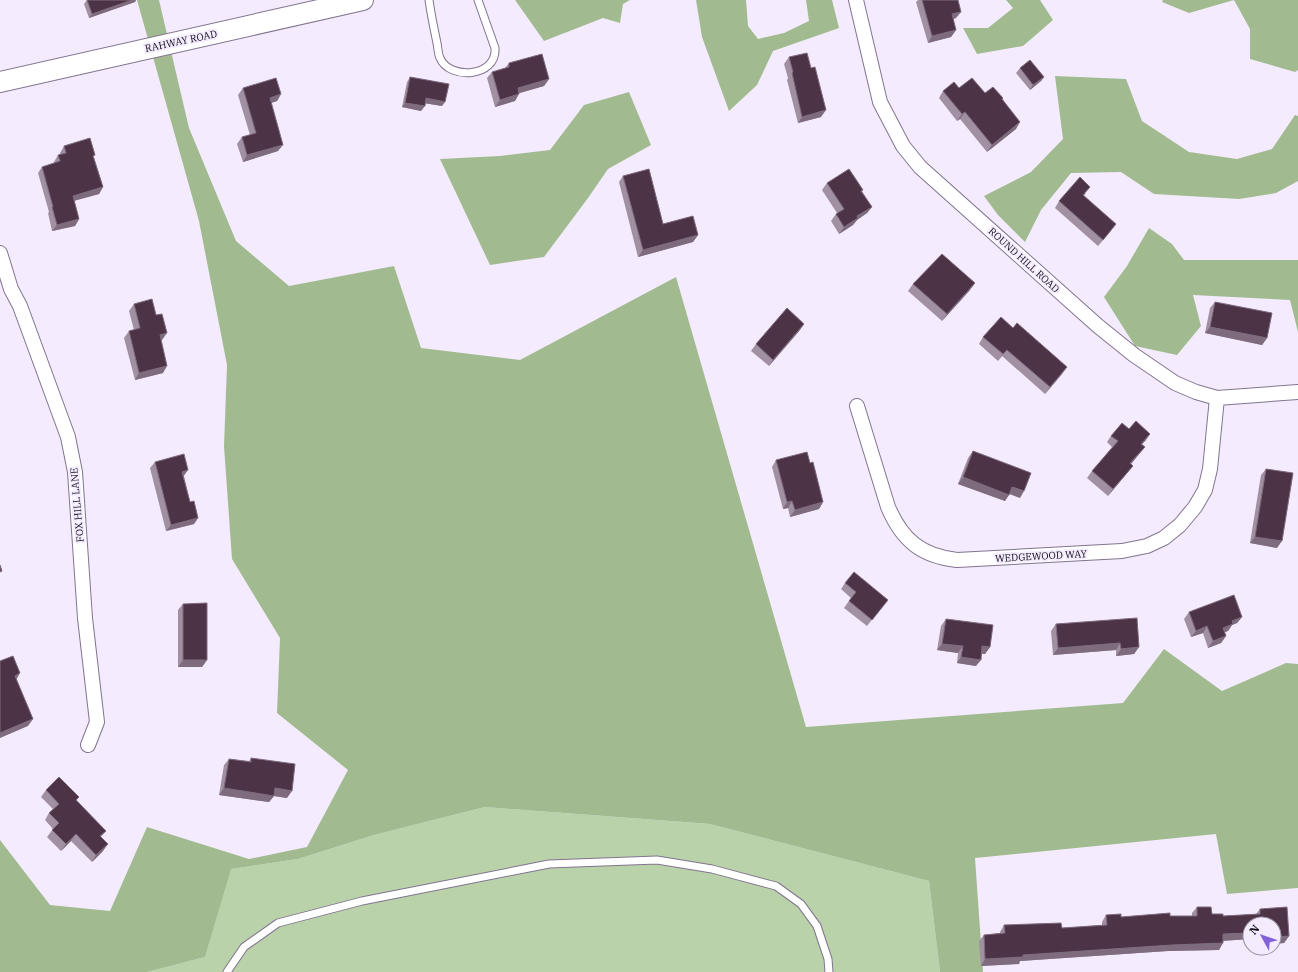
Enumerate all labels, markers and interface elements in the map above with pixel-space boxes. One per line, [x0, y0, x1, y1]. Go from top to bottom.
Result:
street label: RAHWAY ROAD [144, 27, 218, 55]
street label: ROUND HILL ROAD [986, 225, 1062, 295]
street label: FOX HILL LANE [67, 467, 87, 543]
street label: WEDGEWOOD WAY [995, 547, 1088, 565]
north arrow [1242, 916, 1282, 956]
text: N [1246, 922, 1263, 937]

